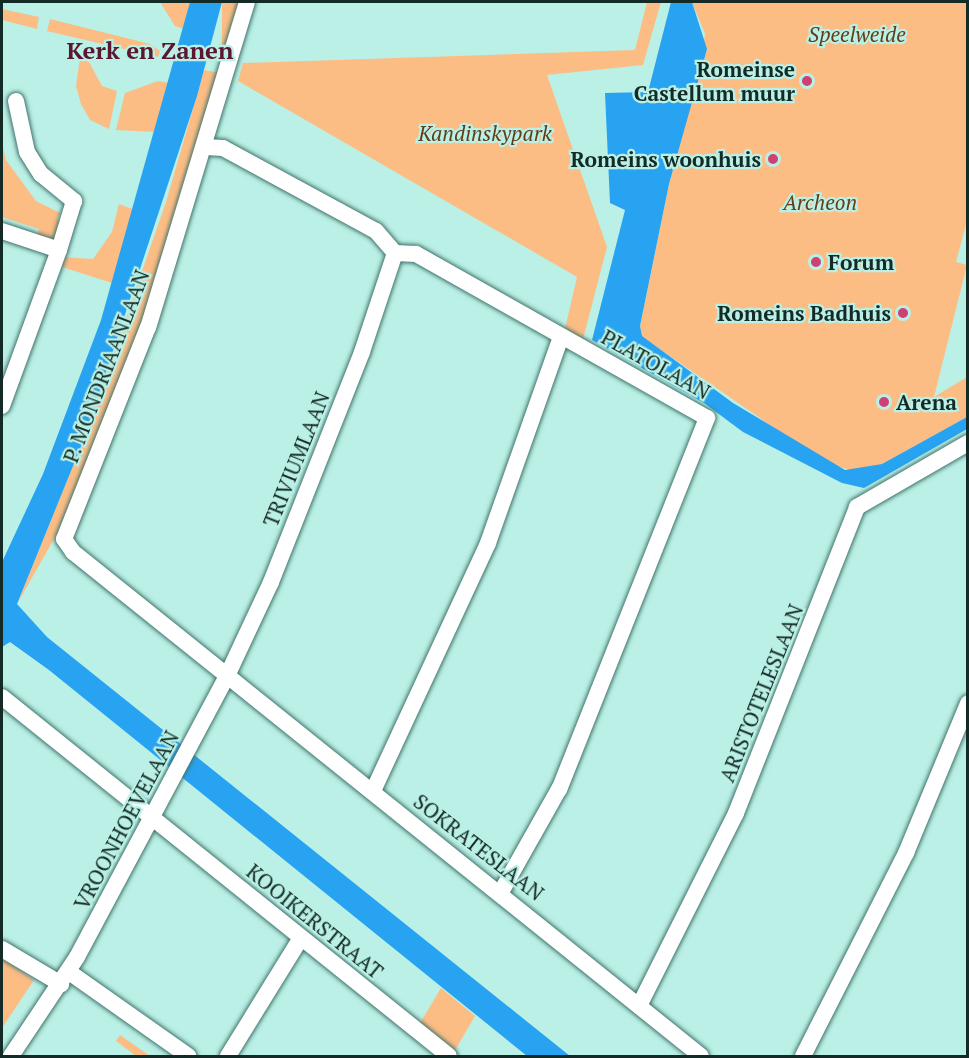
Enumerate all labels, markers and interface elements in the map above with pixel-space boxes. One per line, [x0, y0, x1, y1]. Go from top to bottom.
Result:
park label: Speelweide [808, 21, 906, 47]
district label: Kerk en Zanen [67, 37, 233, 65]
place label: Romeinse Castellum muur [634, 56, 795, 106]
marker: Romeinse Castellum muur [800, 74, 814, 88]
park label: Kandinskypark [418, 120, 552, 146]
place label: Romeins woonhuis [570, 146, 761, 172]
marker: Romeins woonhuis [766, 152, 780, 166]
park label: Archeon [783, 189, 857, 215]
place label: Forum [828, 249, 894, 275]
marker: Forum [809, 255, 823, 269]
street label: P. MONDRIAANLAAN [57, 266, 155, 466]
place label: Romeins Badhuis [717, 300, 891, 326]
marker: Romeins Badhuis [896, 306, 910, 320]
street label: PLATOLAAN [597, 324, 715, 404]
street label: TRIVIUMLAAN [257, 388, 335, 530]
place label: Arena [896, 389, 957, 415]
marker: Arena [877, 395, 891, 409]
street label: ARISTOTELESLAAN [714, 600, 808, 786]
street label: VROONHOEVELAAN [68, 726, 184, 914]
street label: SOKRATESLAAN [409, 788, 549, 906]
street label: KOOIKERSTRAAT [242, 858, 388, 984]

